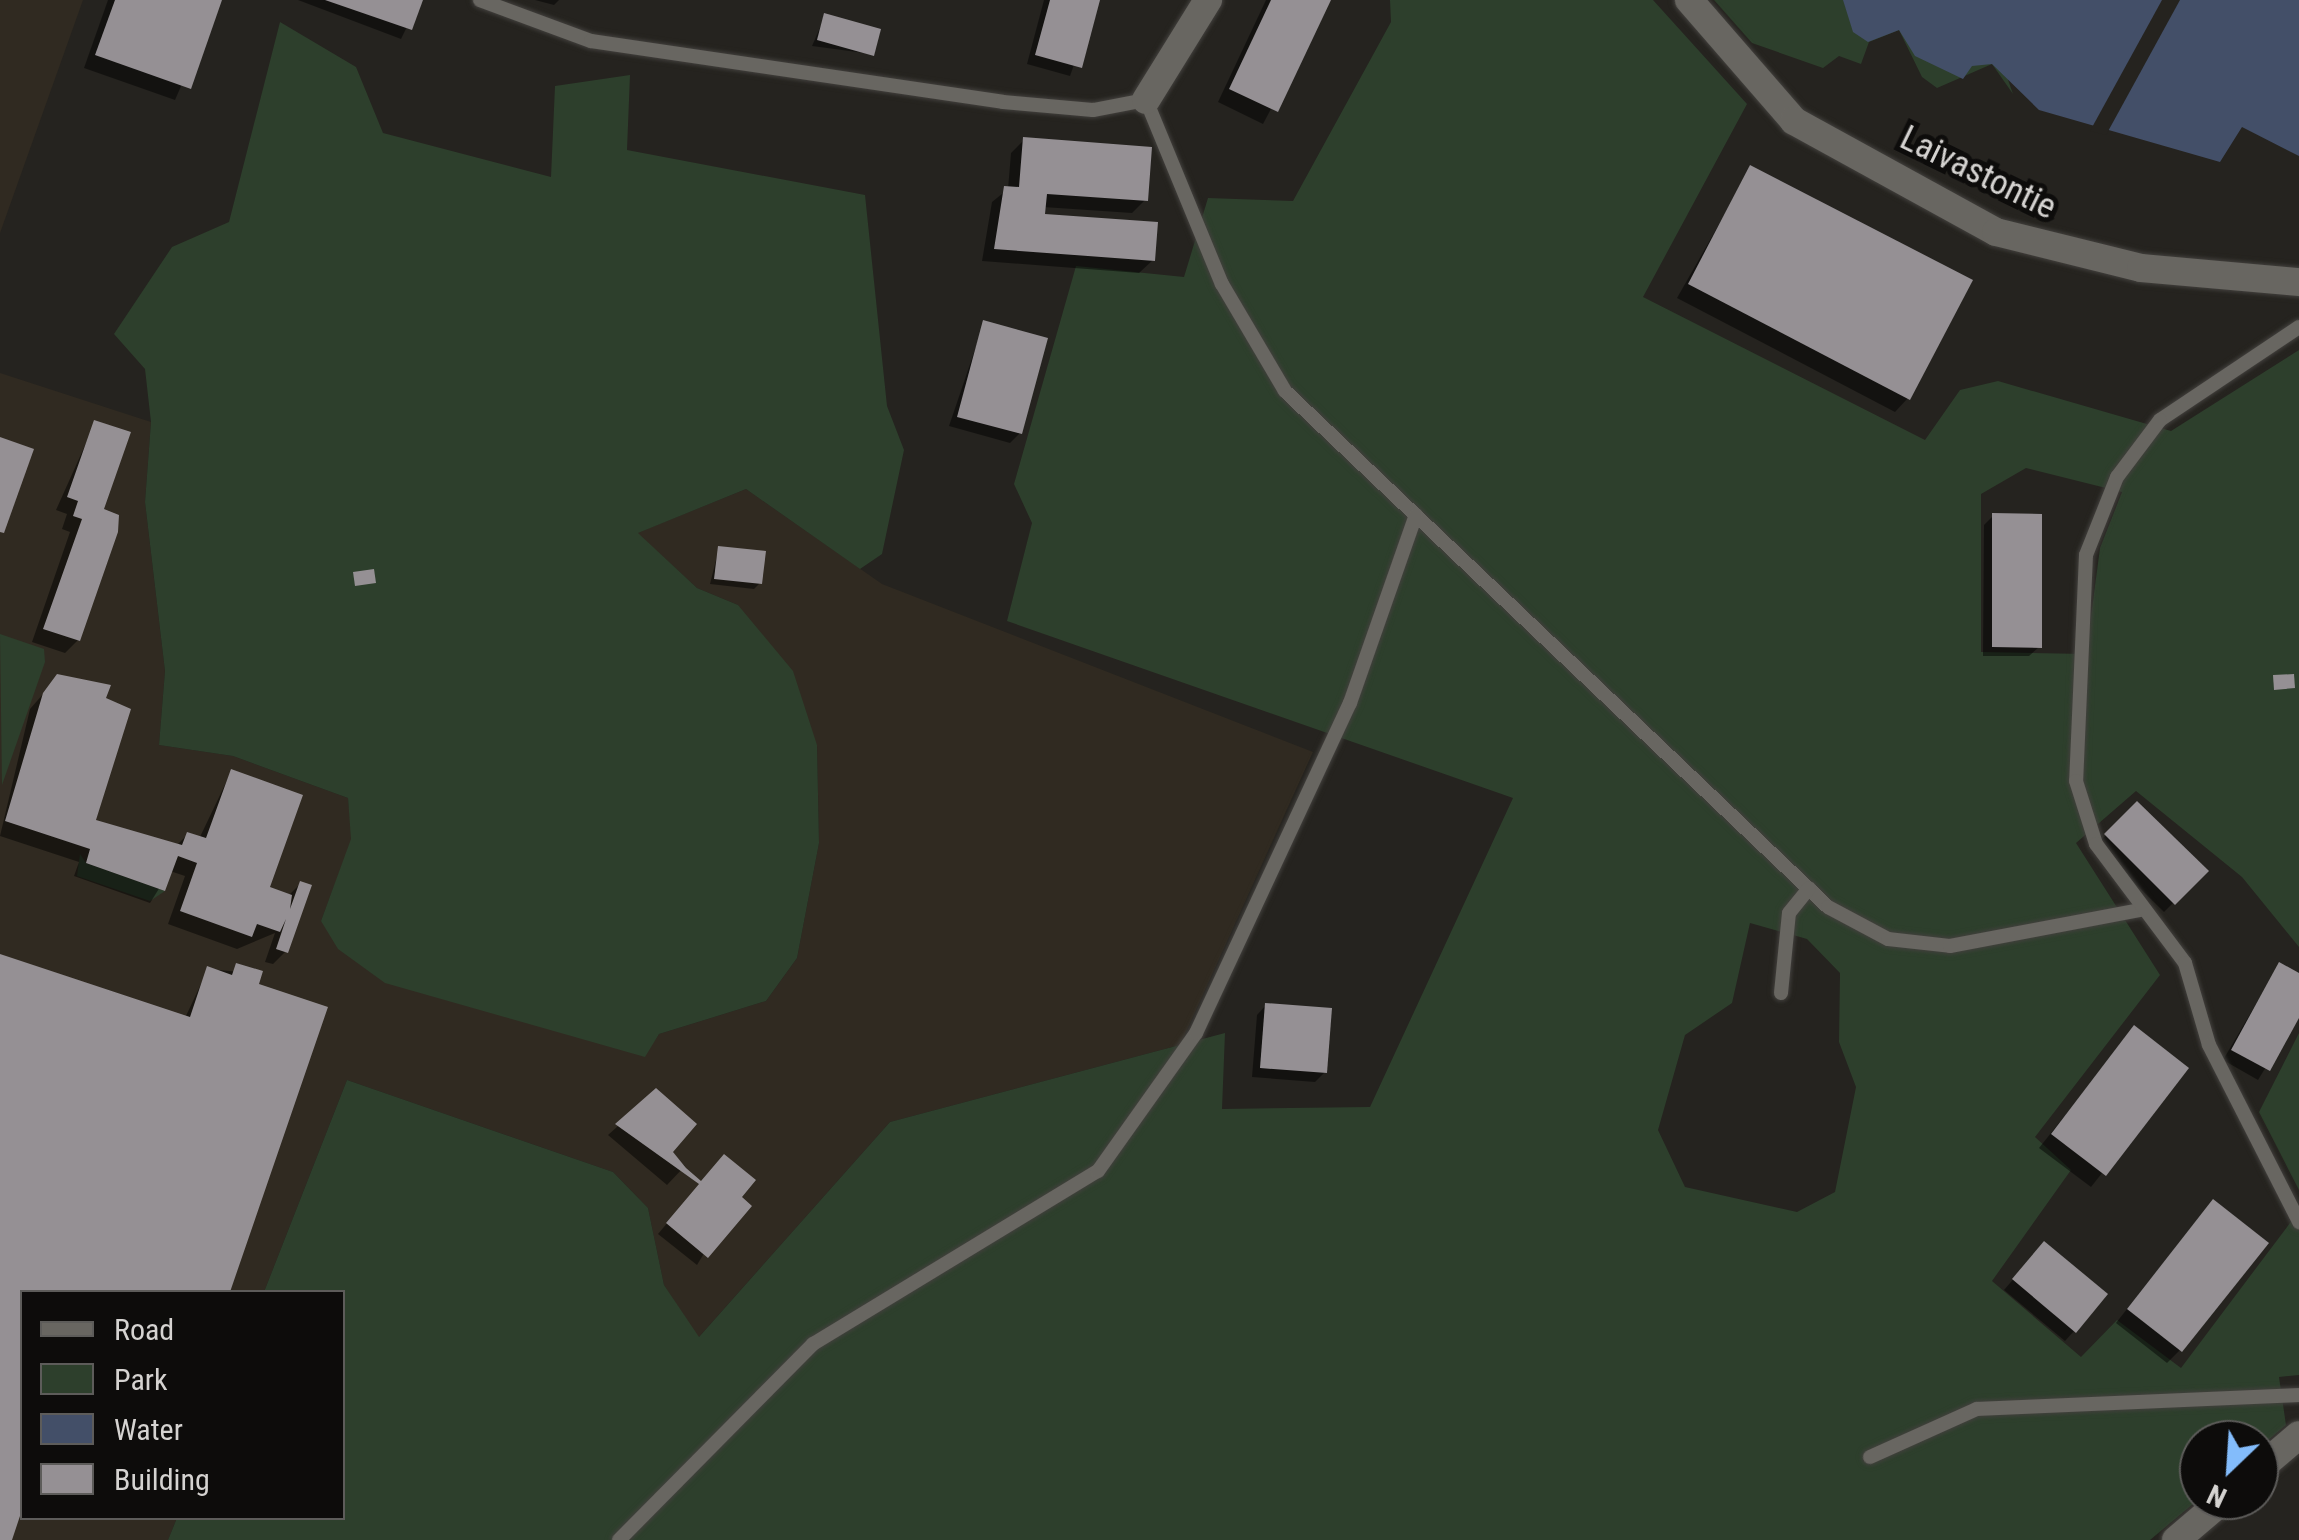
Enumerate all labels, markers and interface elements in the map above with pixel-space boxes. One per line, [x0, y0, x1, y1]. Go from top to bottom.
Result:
street label: Laivastontie [1893, 117, 2063, 229]
legend [20, 1290, 345, 1520]
text: Road [114, 1312, 174, 1347]
text: Park [114, 1362, 168, 1397]
text: Water [114, 1412, 183, 1447]
north arrow [2179, 1420, 2279, 1520]
text: Building [114, 1462, 210, 1497]
text: N [2202, 1477, 2232, 1514]

